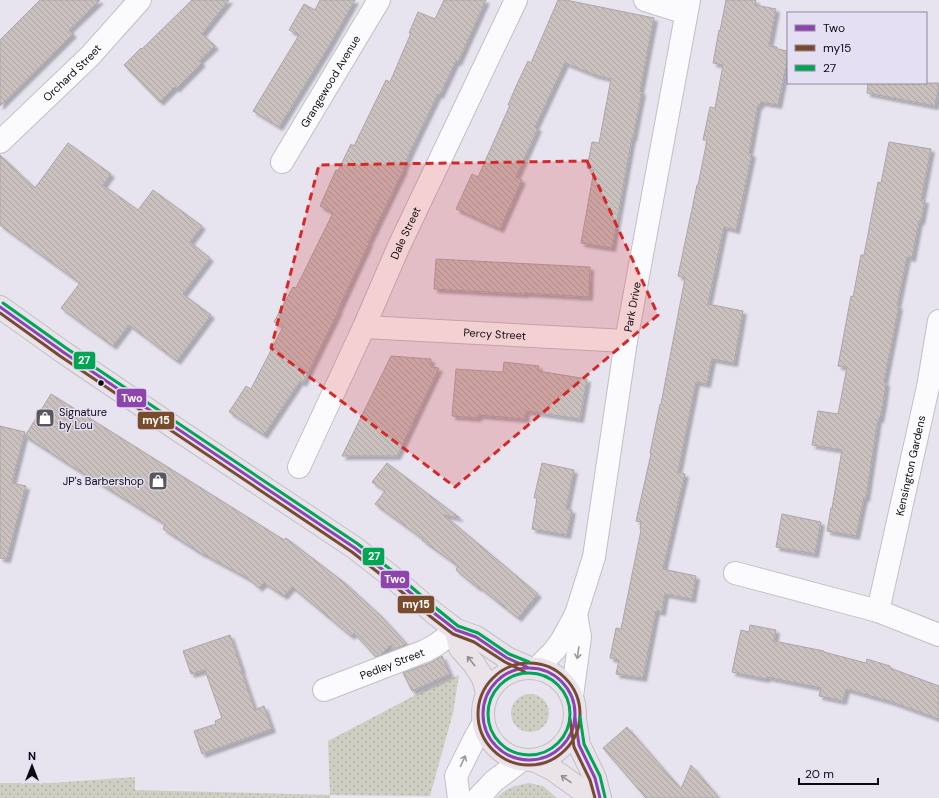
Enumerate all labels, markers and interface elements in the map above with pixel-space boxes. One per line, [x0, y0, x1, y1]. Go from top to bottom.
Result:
legend [787, 12, 927, 84]
text: Two [823, 20, 845, 36]
street label: Grangewood Avenue [297, 33, 363, 130]
text: my15 [823, 40, 851, 56]
street label: Orchard Street [40, 41, 104, 104]
text: 27 [823, 60, 836, 76]
street label: Dale Street [387, 205, 424, 261]
street label: Park Drive [621, 281, 644, 333]
street label: Percy Street [463, 325, 527, 343]
line badge: 27 [73, 351, 96, 370]
text: 27 [78, 353, 90, 367]
unlabelled marker [96, 378, 106, 388]
line badge: Two [116, 388, 147, 408]
text: Two [121, 391, 143, 405]
place label: Signature by Lou [59, 405, 107, 432]
shop icon: Signature by Lou [34, 407, 56, 429]
line badge: my15 [137, 411, 175, 430]
text: my15 [142, 413, 170, 427]
street label: Kensington Gardens [892, 414, 928, 517]
shop icon: JP's Barbershop [147, 470, 169, 492]
place label: JP's Barbershop [63, 474, 144, 488]
line badge: 27 [362, 547, 385, 566]
text: 27 [368, 549, 380, 563]
line badge: Two [380, 570, 410, 589]
text: Two [384, 572, 406, 586]
line badge: my15 [397, 595, 435, 614]
text: my15 [402, 597, 430, 611]
street label: Pedley Street [358, 645, 426, 682]
one-way arrow [574, 646, 582, 659]
one-way arrow [467, 656, 476, 667]
north arrow [12, 746, 52, 786]
text: N [28, 749, 36, 763]
one-way arrow [460, 755, 467, 767]
scale bar [799, 760, 878, 786]
text: 20 m [805, 766, 834, 782]
one-way arrow [561, 775, 572, 783]

